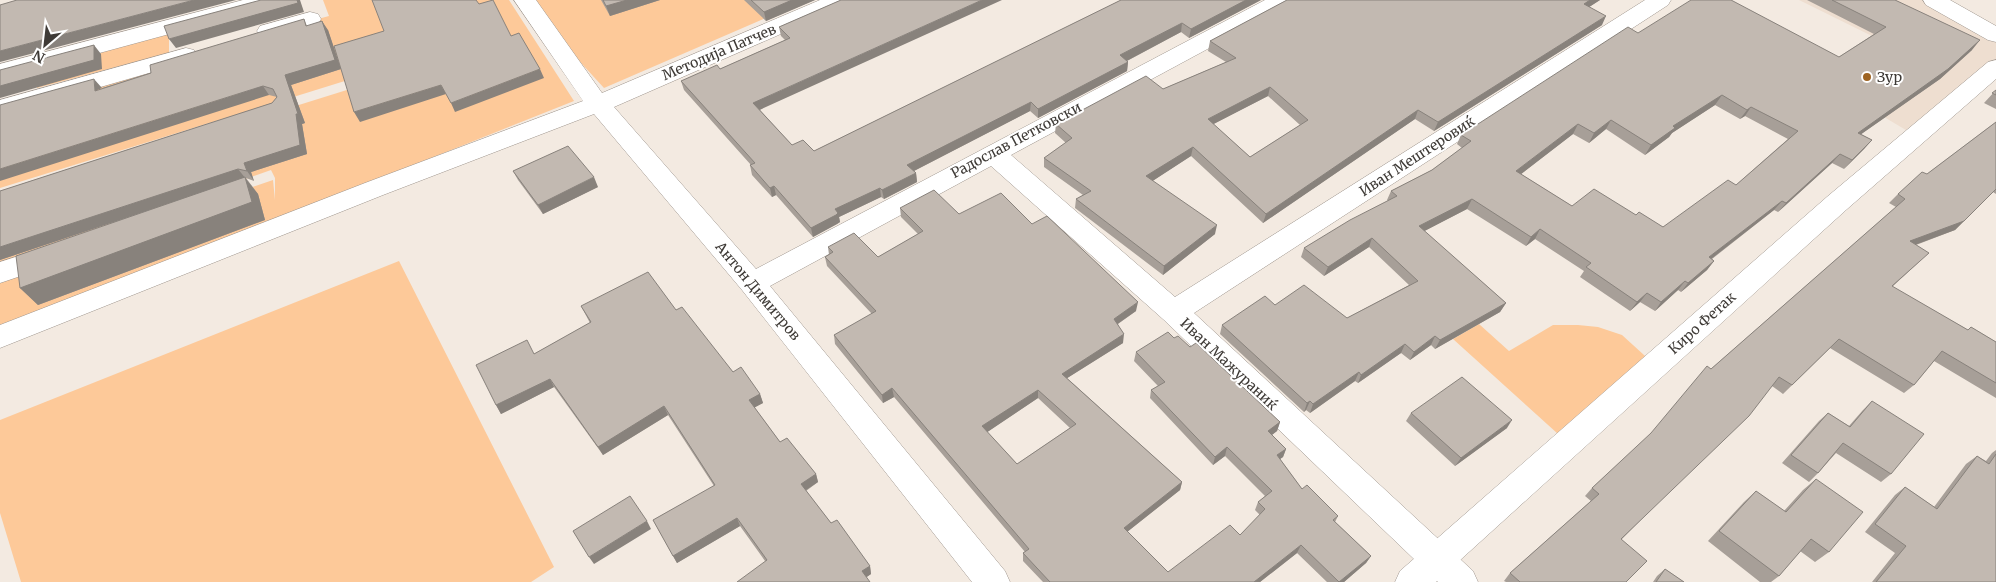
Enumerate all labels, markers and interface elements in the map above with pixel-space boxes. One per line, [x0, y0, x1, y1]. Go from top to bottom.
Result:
north arrow [20, 20, 70, 70]
street label: Методија Патчев [659, 20, 779, 84]
text: N [30, 46, 48, 67]
place label: Зур [1877, 68, 1902, 86]
marker: Зур [1861, 71, 1873, 83]
street label: Радослав Петковски [948, 98, 1085, 182]
street label: Иван Мештеровиќ [1356, 112, 1478, 200]
street label: Антон Димитров [711, 237, 804, 344]
street label: Киро Фетак [1665, 288, 1740, 358]
street label: Иван Мажураниќ [1176, 314, 1282, 414]

